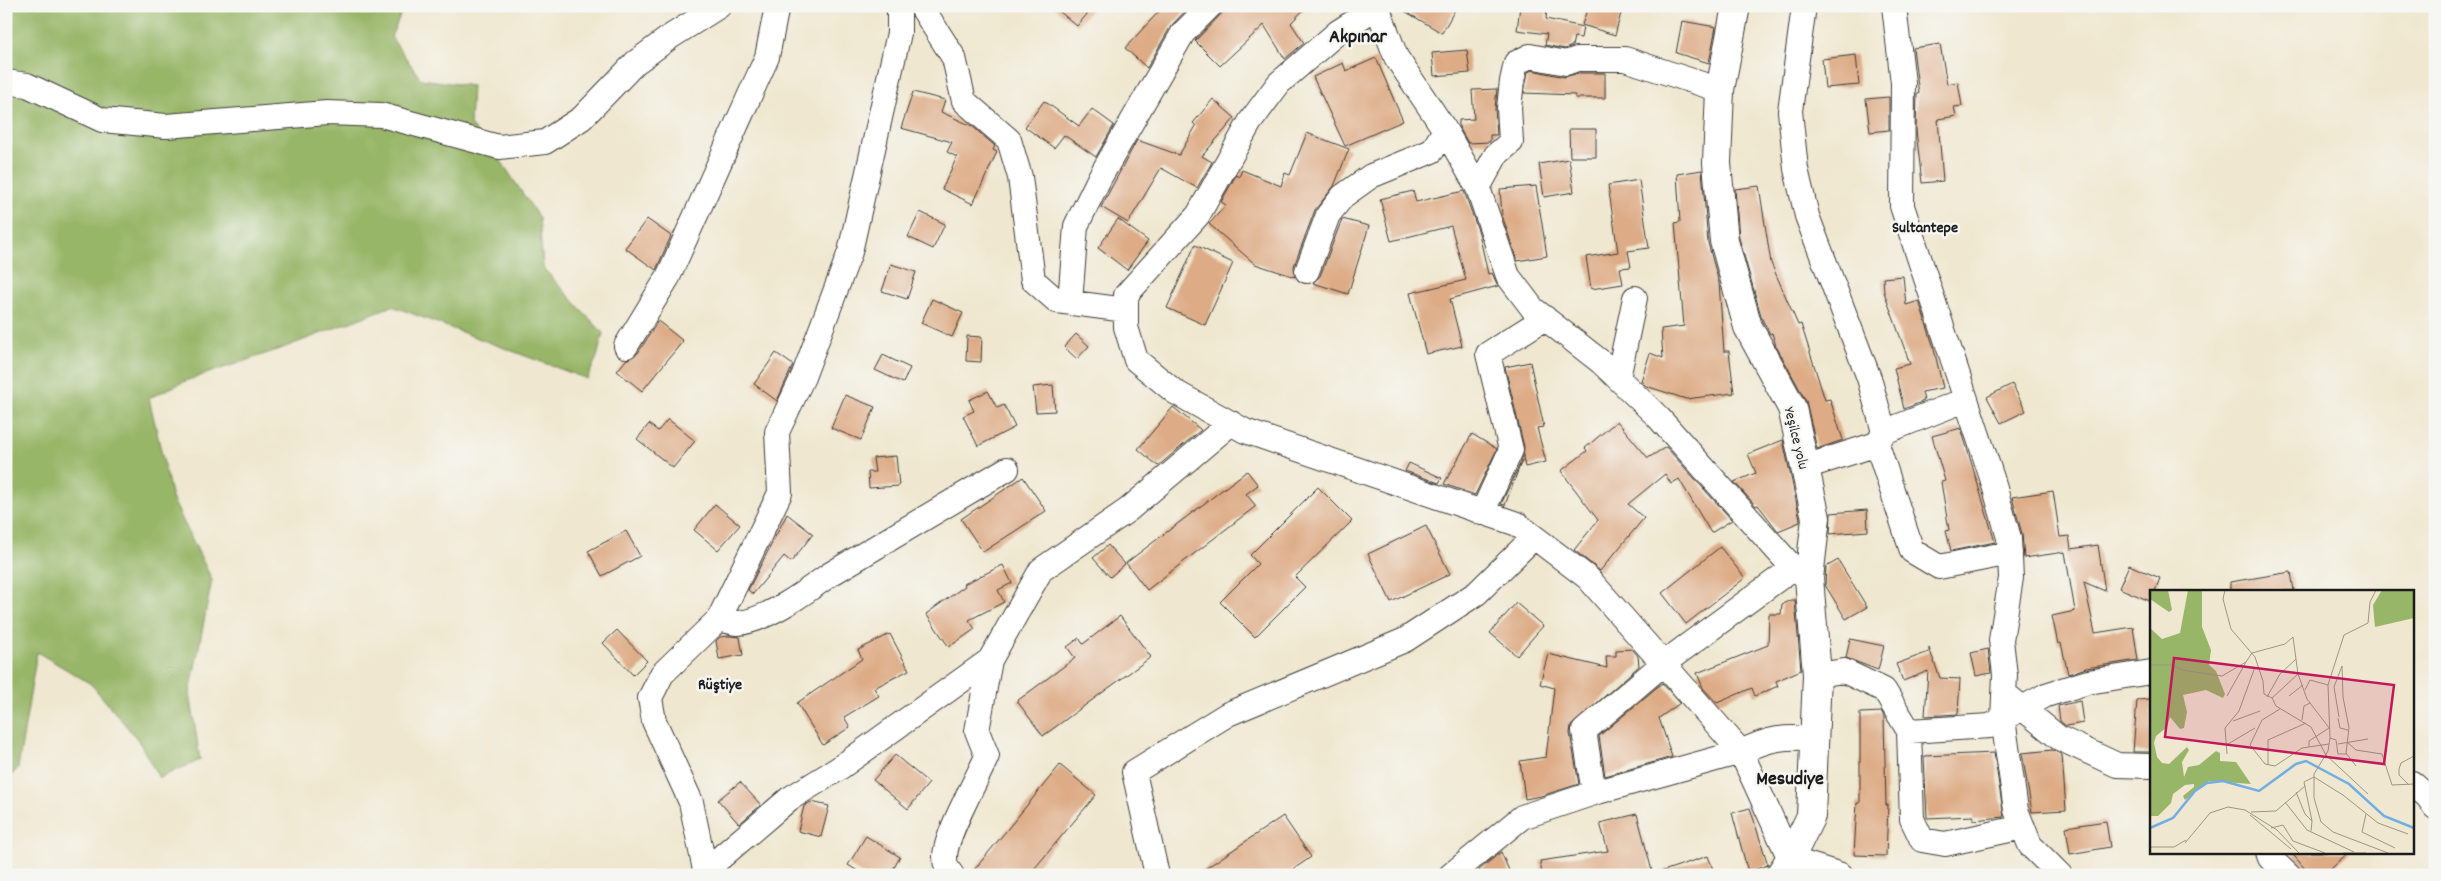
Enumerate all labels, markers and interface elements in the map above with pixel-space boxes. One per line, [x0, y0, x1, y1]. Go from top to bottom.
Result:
district label: Akpınar [1329, 24, 1388, 52]
district label: Sultantepe [1892, 217, 1958, 240]
street label: Yeşilce yolu [1777, 405, 1813, 472]
inset map [2150, 590, 2414, 854]
district label: Rüştiye [698, 674, 742, 697]
district label: Mesudiye [1756, 766, 1824, 794]

